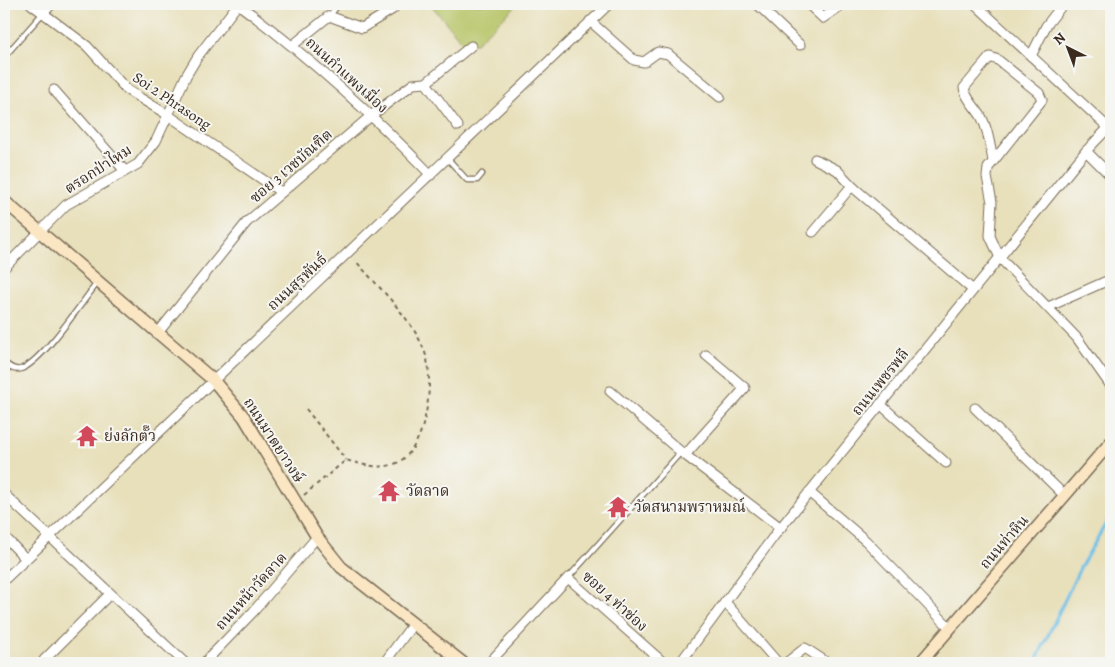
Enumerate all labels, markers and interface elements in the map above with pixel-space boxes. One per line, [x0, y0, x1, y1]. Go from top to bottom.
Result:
north arrow [1042, 22, 1092, 72]
text: N [1049, 28, 1070, 49]
street label: ถนนกำแพงเมี่อง [301, 32, 393, 117]
street label: Soi 2 Phrasong [129, 67, 216, 135]
street label: ซอย 3 เวชบัณฑิต [245, 124, 337, 208]
street label: ตรอกป่าไหม [60, 139, 135, 198]
street label: ถนนสุรพันธ์ [263, 249, 332, 316]
street label: ถนนเพชรพลี [847, 344, 913, 420]
street label: ถนนมาตยาวงษ์ [239, 394, 309, 487]
temple icon: ย่งลักตั๊ว [74, 423, 100, 449]
place label: ย่งลักตั๊ว [104, 425, 156, 446]
temple icon: วัดลาด [376, 478, 402, 504]
place label: วัดลาด [406, 481, 449, 501]
temple icon: วัดสนามพราหมณ์ [605, 494, 631, 520]
place label: วัดสนามพราหมณ์ [634, 497, 746, 517]
street label: ถนนท่าหิน [975, 511, 1033, 573]
street label: ถนนหน้าวัดลาด [211, 548, 291, 634]
street label: ซอย 4 ท่าช่อง [578, 566, 652, 636]

